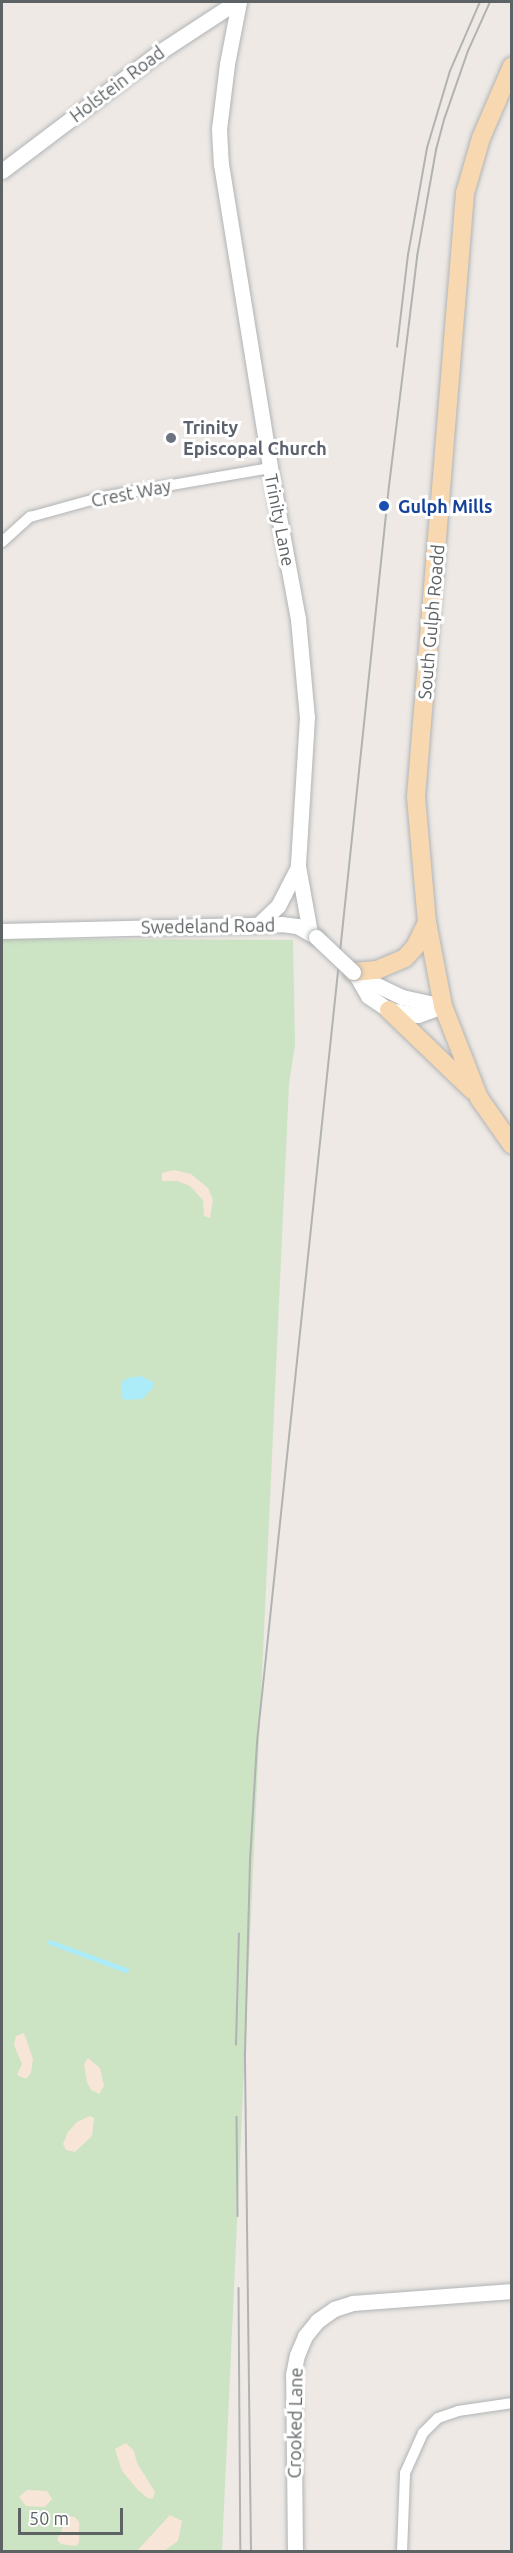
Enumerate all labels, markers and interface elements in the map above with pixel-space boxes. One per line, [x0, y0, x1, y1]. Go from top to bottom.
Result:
street label: Holstein Road [65, 41, 169, 127]
place label: Trinity Episcopal Church [183, 417, 327, 460]
marker: Trinity Episcopal Church [164, 431, 178, 445]
street label: Trinity Lane [260, 472, 300, 568]
street label: Crest Way [89, 475, 173, 511]
place label: Gulph Mills [398, 495, 492, 517]
marker: Gulph Mills [375, 497, 393, 515]
street label: South Gulph Roadd [413, 544, 449, 700]
street label: Swedeland Road [141, 914, 275, 938]
street label: Crooked Lane [283, 2367, 307, 2479]
scale bar [21, 2496, 126, 2534]
text: 50 m [29, 2508, 69, 2528]

